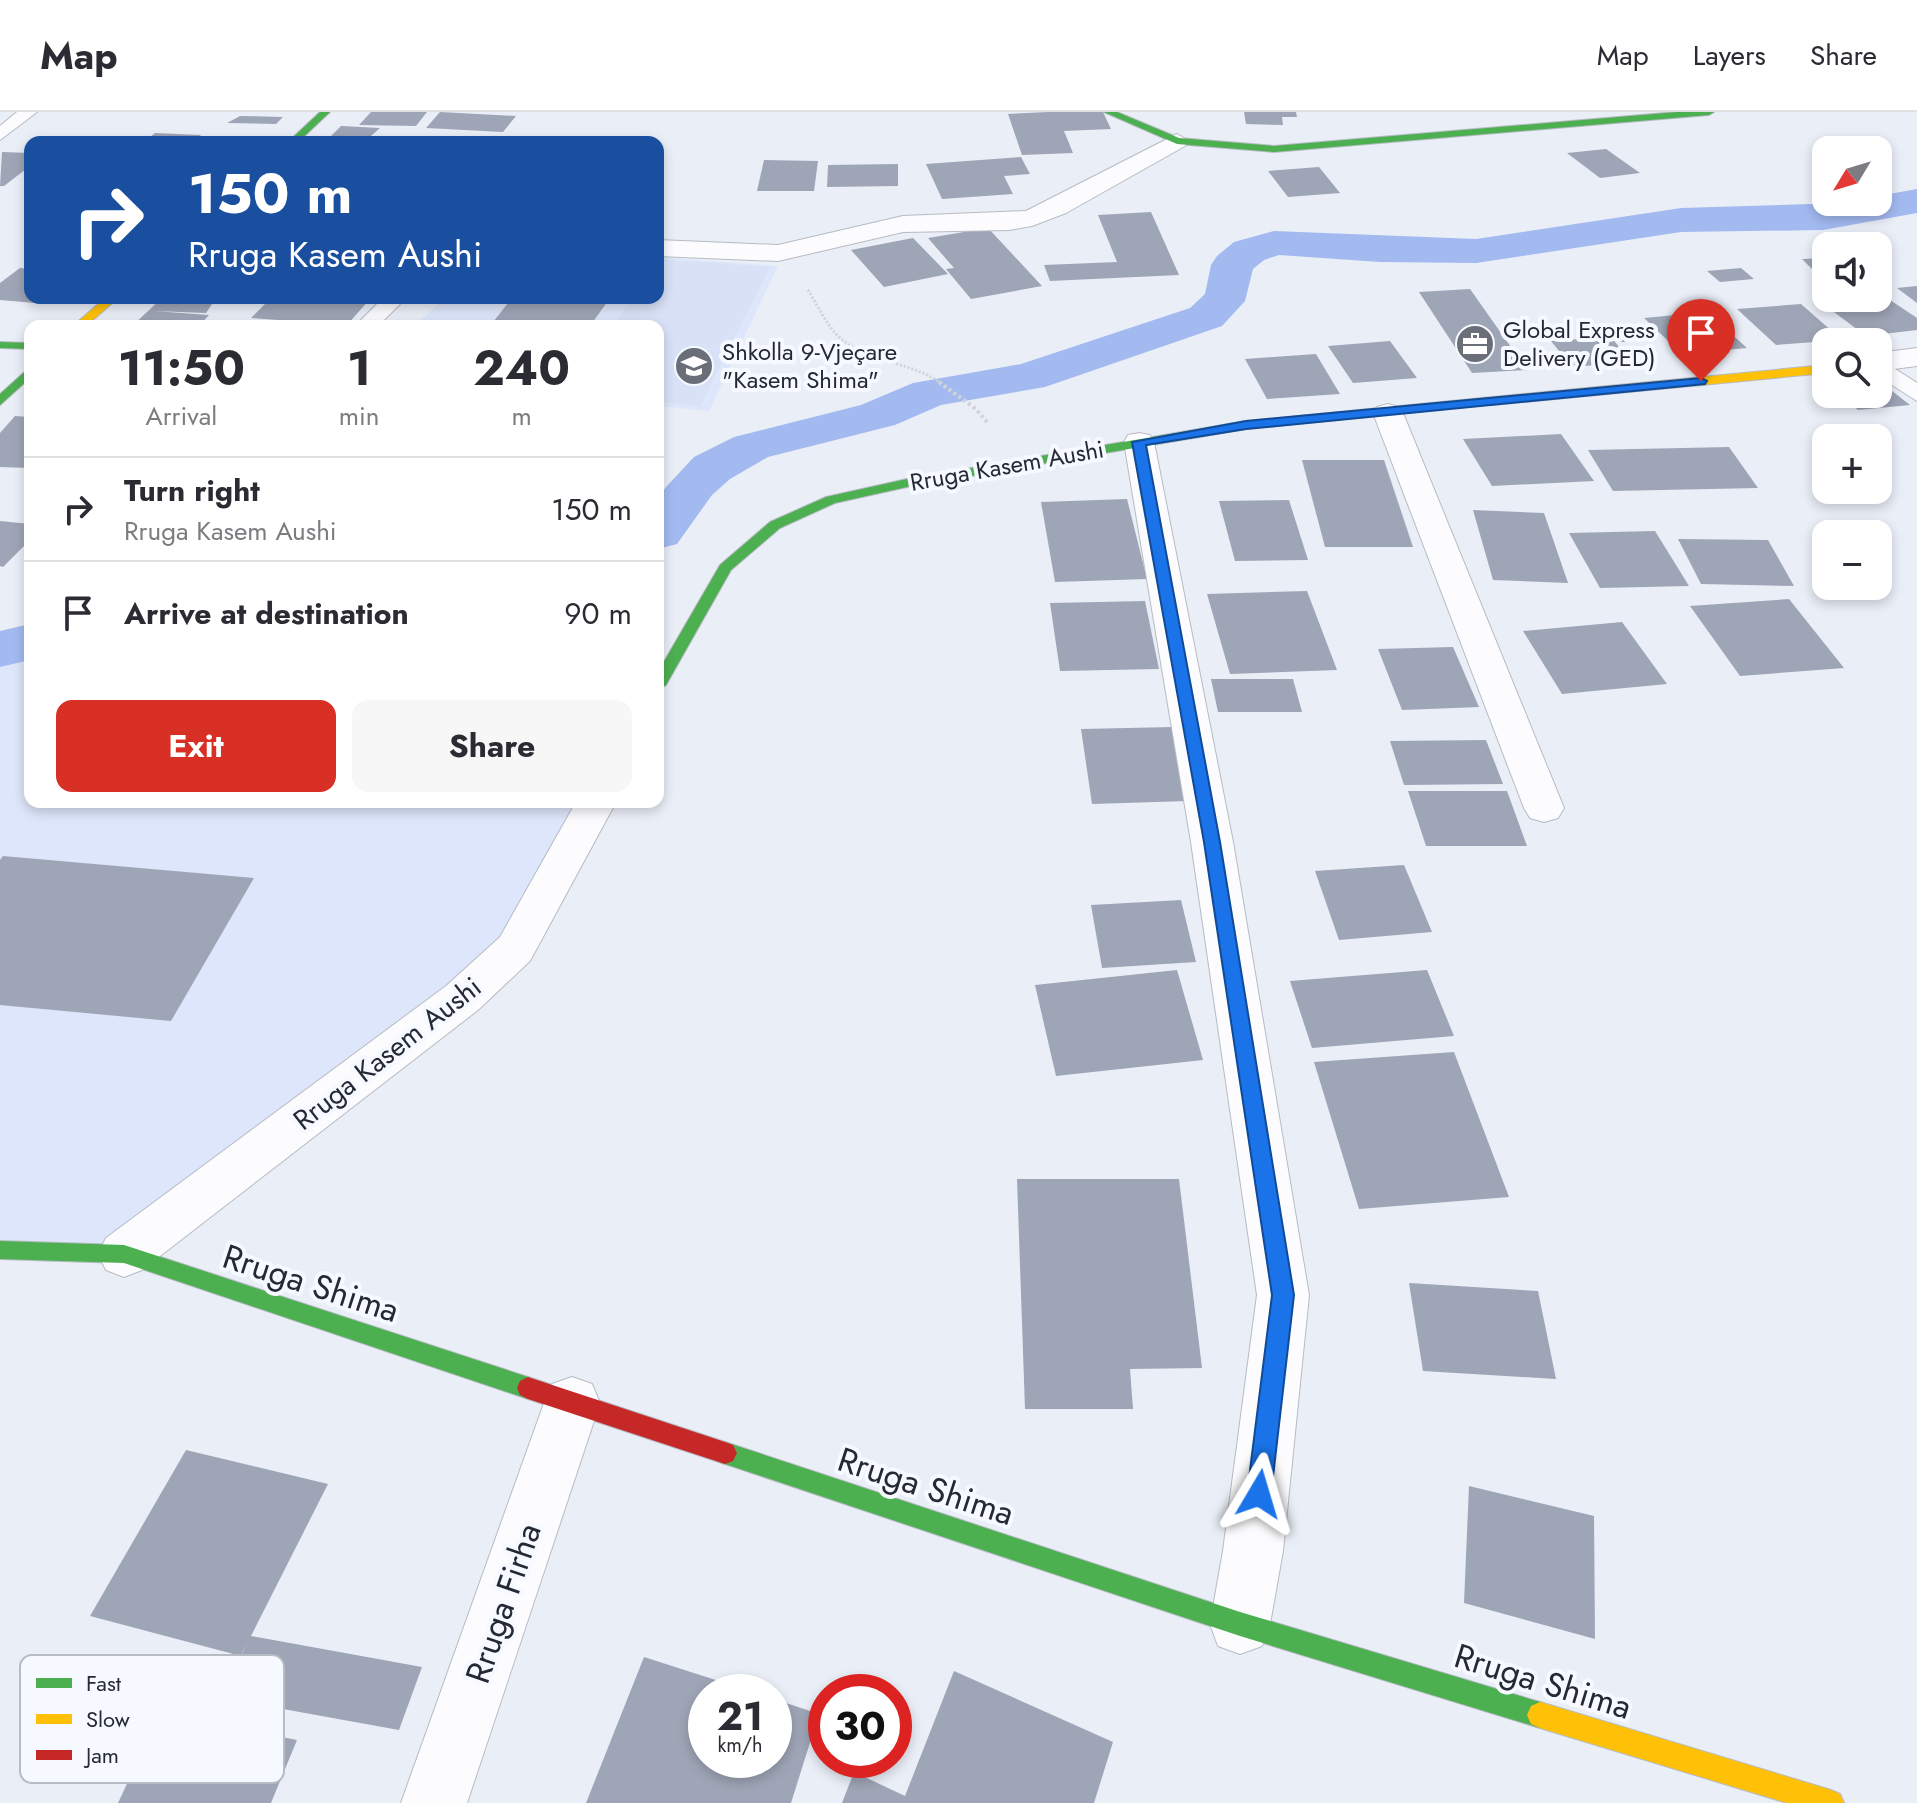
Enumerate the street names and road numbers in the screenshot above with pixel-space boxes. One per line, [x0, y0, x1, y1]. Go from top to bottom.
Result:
street label: Rruga Kasem Aushi [907, 431, 1107, 500]
street label: Rruga Kasem Aushi [284, 967, 490, 1140]
street label: Rruga Shima [216, 1232, 405, 1335]
street label: Rruga Shima [831, 1435, 1020, 1538]
street label: Rruga Firha [453, 1517, 554, 1690]
street label: Rruga Shima [1448, 1631, 1637, 1732]

